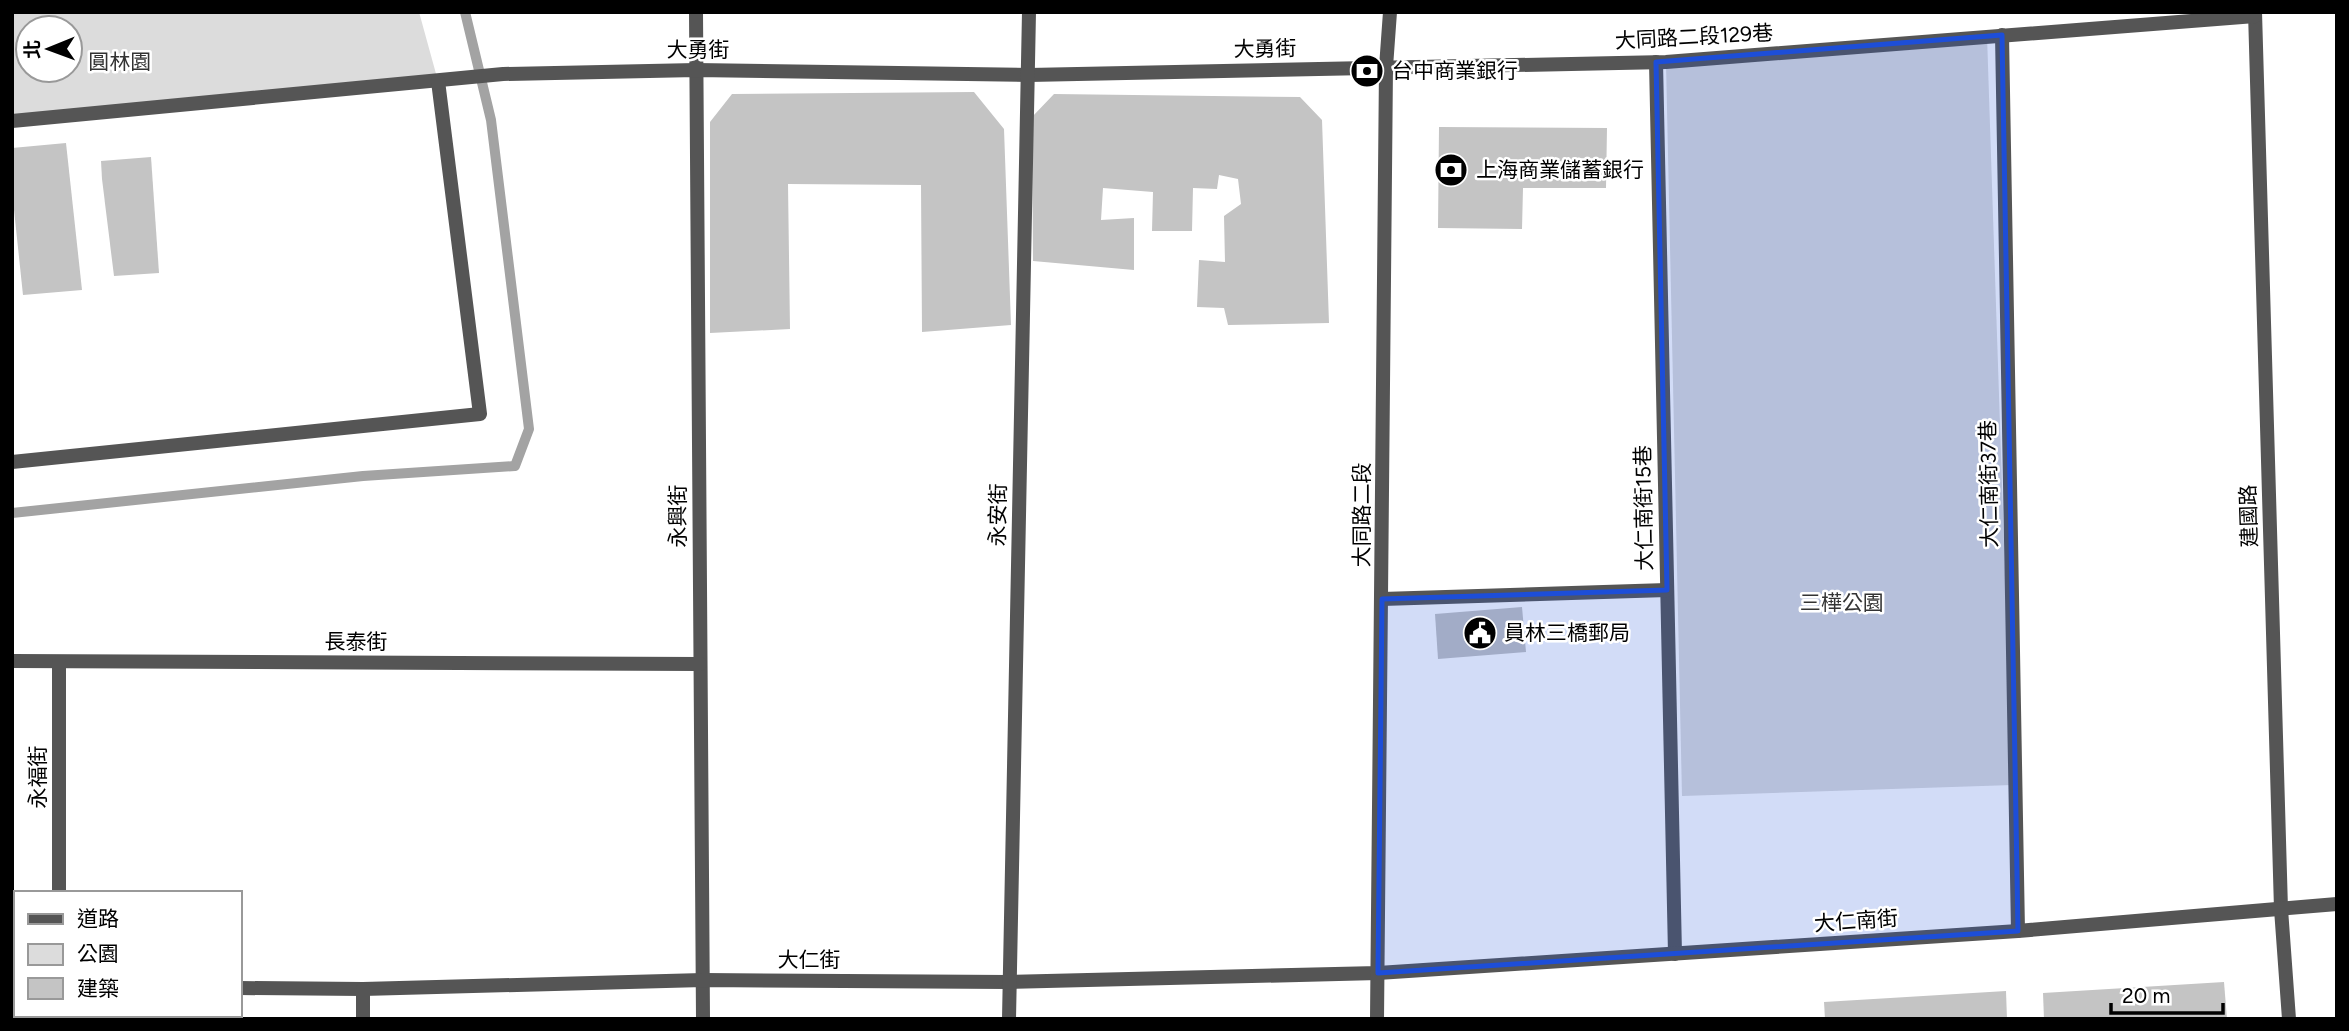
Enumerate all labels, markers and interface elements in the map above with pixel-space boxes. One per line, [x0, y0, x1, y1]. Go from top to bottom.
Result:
north arrow [14, 14, 84, 84]
street label: 大同路二段129巷 [1614, 20, 1774, 53]
street label: 大勇街 [1233, 35, 1297, 62]
street label: 大勇街 [667, 37, 730, 62]
text: 北 [21, 40, 44, 59]
park label: 圓林園 [89, 49, 152, 74]
bank icon: 台中商業銀行 [1348, 52, 1386, 90]
place label: 台中商業銀行 [1392, 58, 1518, 83]
bank icon: 上海商業儲蓄銀行 [1432, 151, 1470, 189]
place label: 上海商業儲蓄銀行 [1476, 157, 1644, 182]
street label: 大仁南街37巷 [1975, 420, 2002, 548]
street label: 大仁南街15巷 [1630, 445, 1657, 571]
street label: 大同路二段 [1349, 463, 1374, 568]
street label: 永安街 [984, 483, 1011, 547]
street label: 建國路 [2235, 484, 2262, 548]
street label: 永興街 [665, 485, 690, 548]
park label: 三樺公園 [1800, 590, 1884, 615]
public building icon: 員林三橋郵局 [1461, 614, 1499, 652]
place label: 員林三橋郵局 [1504, 620, 1630, 645]
street label: 長泰街 [325, 629, 388, 654]
street label: 永福街 [25, 746, 50, 809]
legend [14, 891, 242, 1017]
street label: 大仁南街 [1813, 905, 1899, 936]
text: 道路 [77, 906, 119, 931]
text: 公園 [77, 941, 119, 966]
street label: 大仁街 [778, 947, 841, 972]
scale bar [2111, 972, 2223, 1016]
text: 建築 [77, 976, 119, 1001]
text: 20 m [2122, 983, 2170, 1008]

